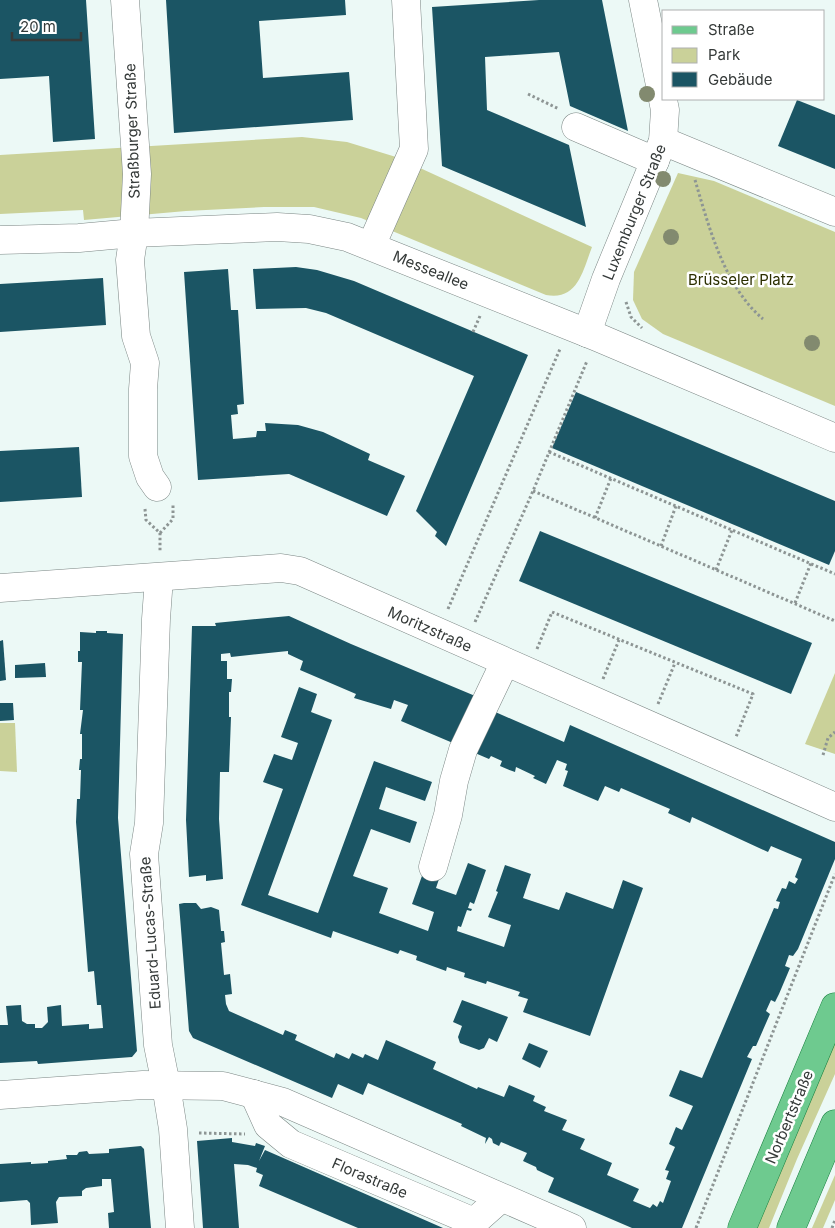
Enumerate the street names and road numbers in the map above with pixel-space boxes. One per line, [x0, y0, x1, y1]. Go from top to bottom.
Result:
street label: Straßburger Straße [120, 63, 144, 199]
street label: Luxemburger Straße [598, 141, 670, 283]
street label: Messeallee [390, 246, 472, 294]
street label: Moritzstraße [385, 602, 475, 656]
street label: Eduard-Lucas-Straße [135, 856, 165, 1010]
street label: Norbertstraße [761, 1067, 817, 1167]
street label: Florastraße [329, 1154, 411, 1202]

